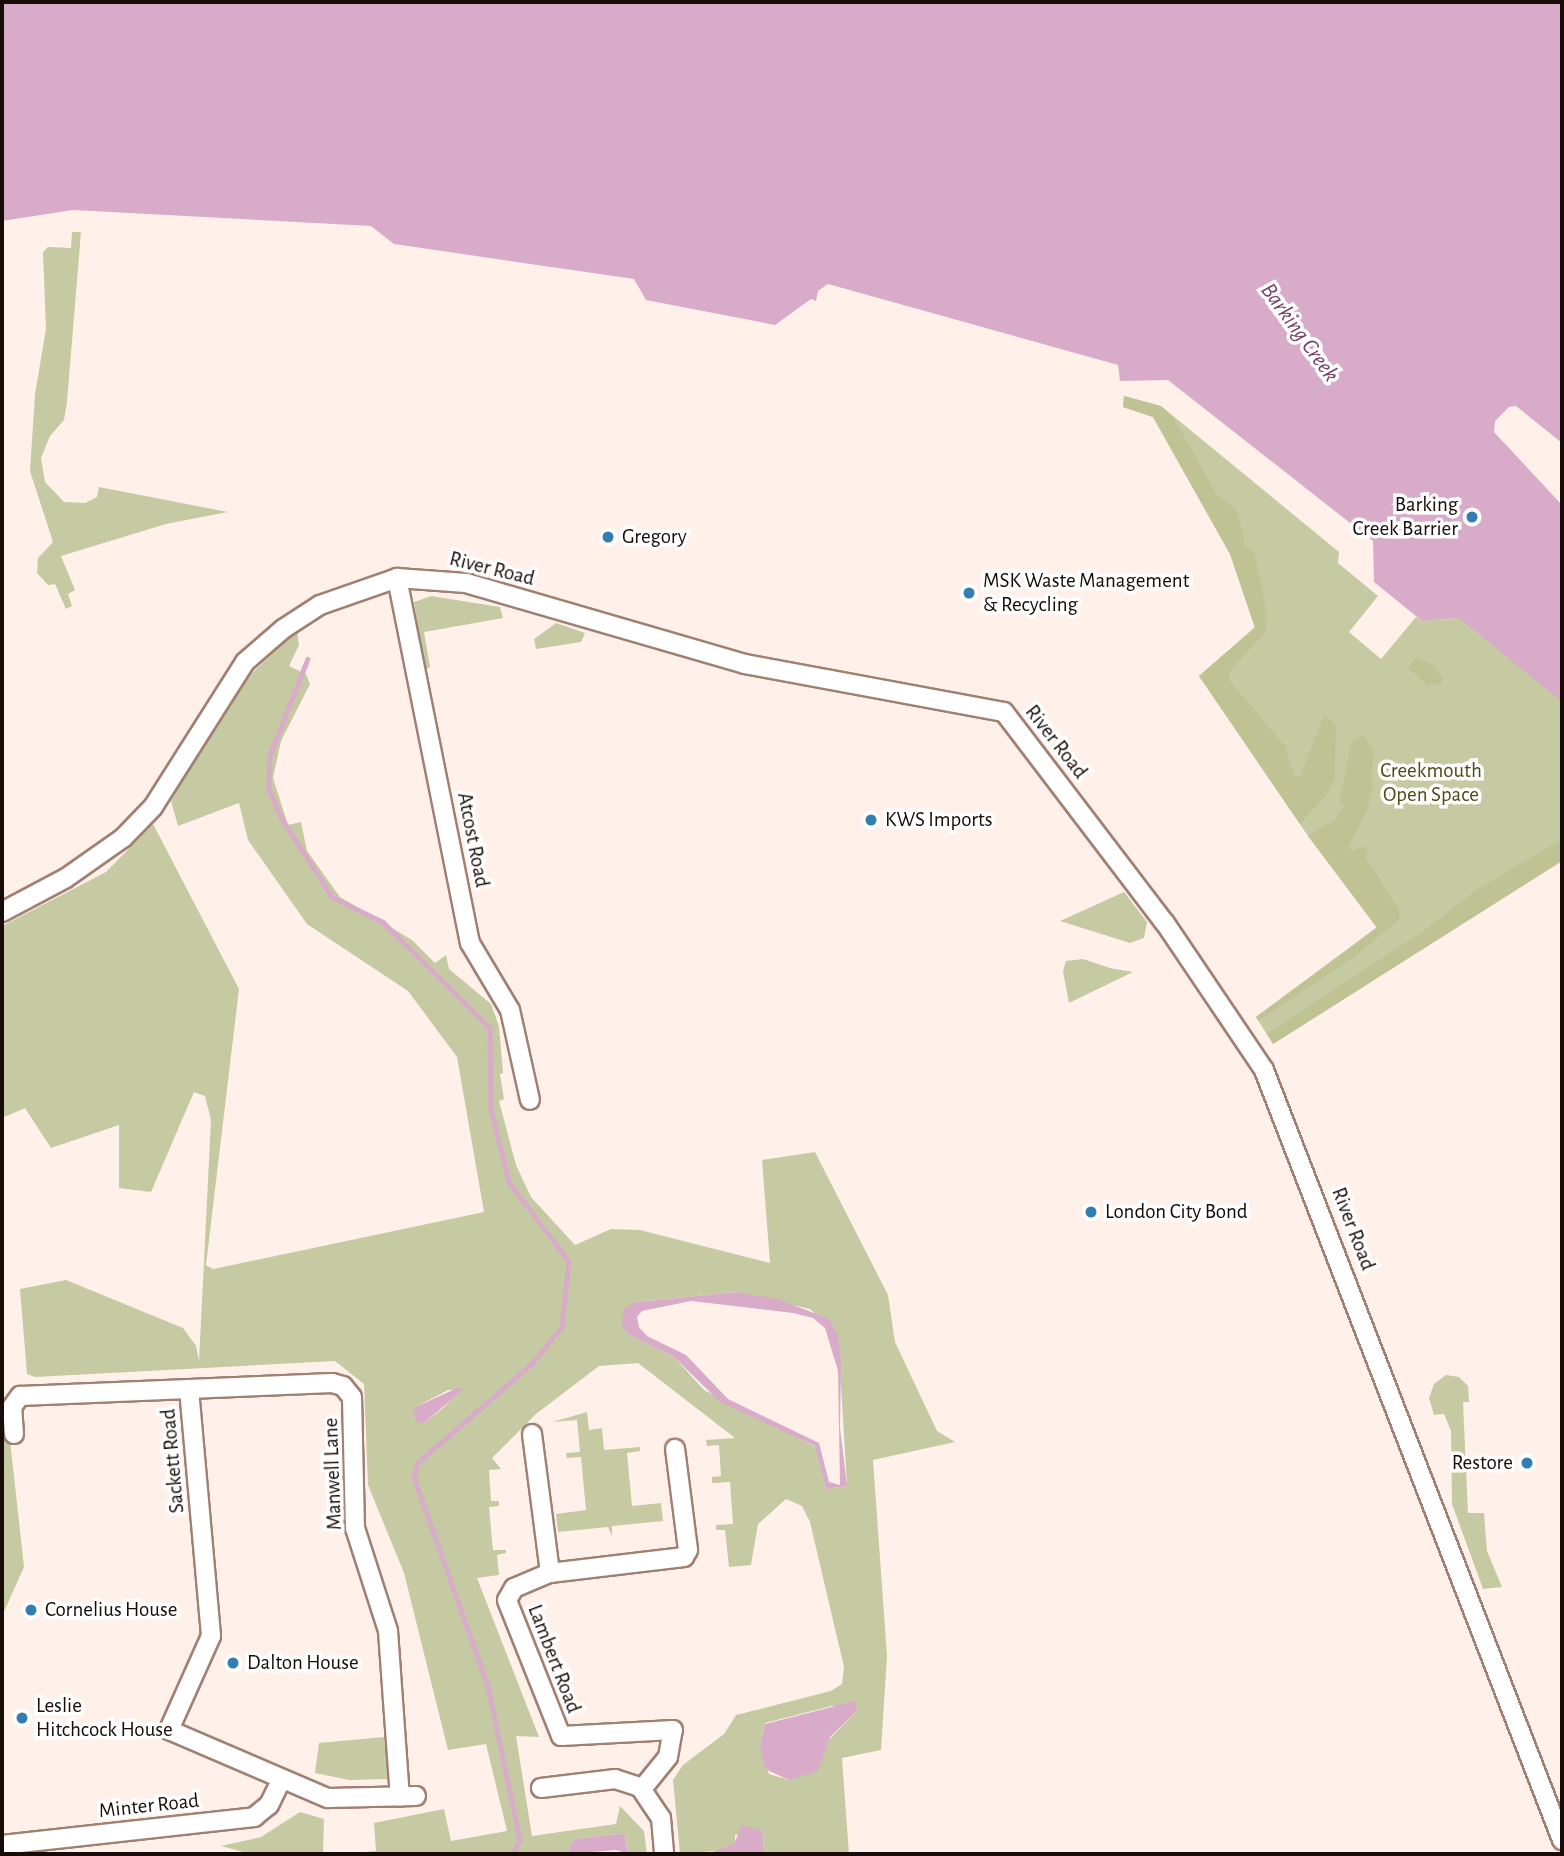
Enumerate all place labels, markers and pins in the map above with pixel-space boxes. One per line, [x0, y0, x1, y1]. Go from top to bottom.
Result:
place label: Barking Creek Barrier [1352, 492, 1458, 542]
marker: Barking Creek Barrier [1464, 509, 1480, 525]
place label: Gregory [622, 524, 687, 550]
marker: Gregory [600, 529, 616, 545]
place label: MSK Waste Management & Recycling [983, 568, 1189, 618]
marker: MSK Waste Management & Recycling [961, 585, 977, 601]
place label: KWS Imports [885, 807, 993, 833]
marker: KWS Imports [863, 812, 879, 828]
place label: London City Bond [1105, 1199, 1248, 1225]
marker: London City Bond [1083, 1204, 1099, 1220]
place label: Restore [1452, 1450, 1513, 1476]
marker: Restore [1519, 1455, 1535, 1471]
place label: Cornelius House [45, 1597, 178, 1623]
marker: Cornelius House [23, 1602, 39, 1618]
place label: Dalton House [247, 1650, 359, 1676]
marker: Dalton House [225, 1655, 241, 1671]
place label: Leslie Hitchcock House [36, 1693, 173, 1743]
marker: Leslie Hitchcock House [14, 1710, 30, 1726]

